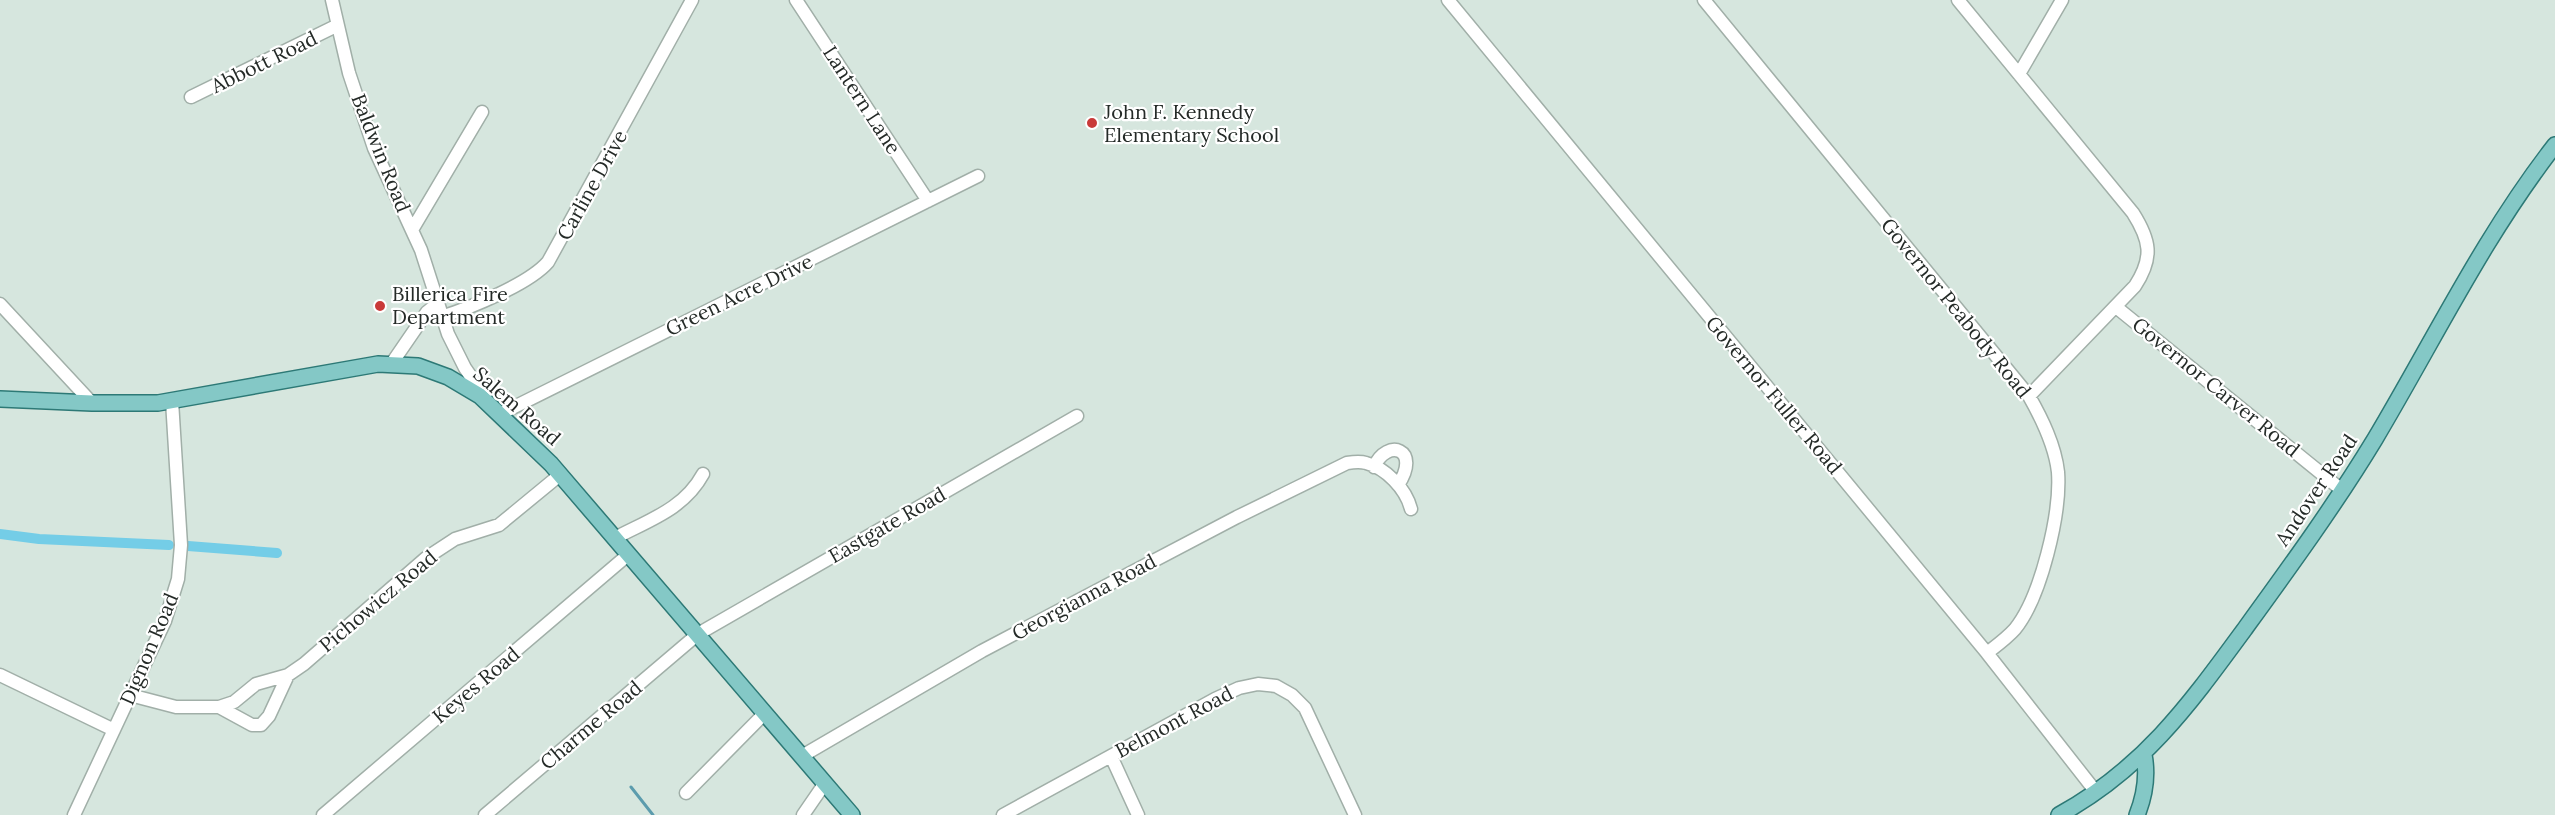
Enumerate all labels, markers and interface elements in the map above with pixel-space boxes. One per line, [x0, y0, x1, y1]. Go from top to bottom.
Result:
street label: Abbott Road [206, 25, 321, 98]
street label: Lantern Lane [818, 41, 907, 159]
street label: Baldwin Road [346, 90, 417, 216]
place label: John F. Kennedy Elementary School [1103, 99, 1279, 147]
marker: John F. Kennedy Elementary School [1085, 116, 1099, 130]
street label: Carline Drive [551, 125, 632, 244]
street label: Governor Peabody Road [1876, 213, 2037, 403]
street label: Green Acre Drive [661, 248, 817, 341]
place label: Billerica Fire Department [392, 281, 508, 329]
marker: Billerica Fire Department [373, 299, 387, 313]
street label: Governor Fuller Road [1701, 310, 1848, 479]
street label: Governor Carver Road [2127, 311, 2305, 462]
street label: Salem Road [469, 361, 566, 450]
street label: Andover Road [2268, 429, 2362, 551]
street label: Eastgate Road [824, 481, 950, 568]
street label: Pichowicz Road [314, 544, 442, 657]
street label: Georgianna Road [1007, 548, 1160, 645]
street label: Dignon Road [114, 589, 183, 709]
street label: Keyes Road [427, 641, 524, 728]
street label: Charme Road [535, 675, 647, 774]
street label: Belmont Road [1111, 680, 1237, 763]

